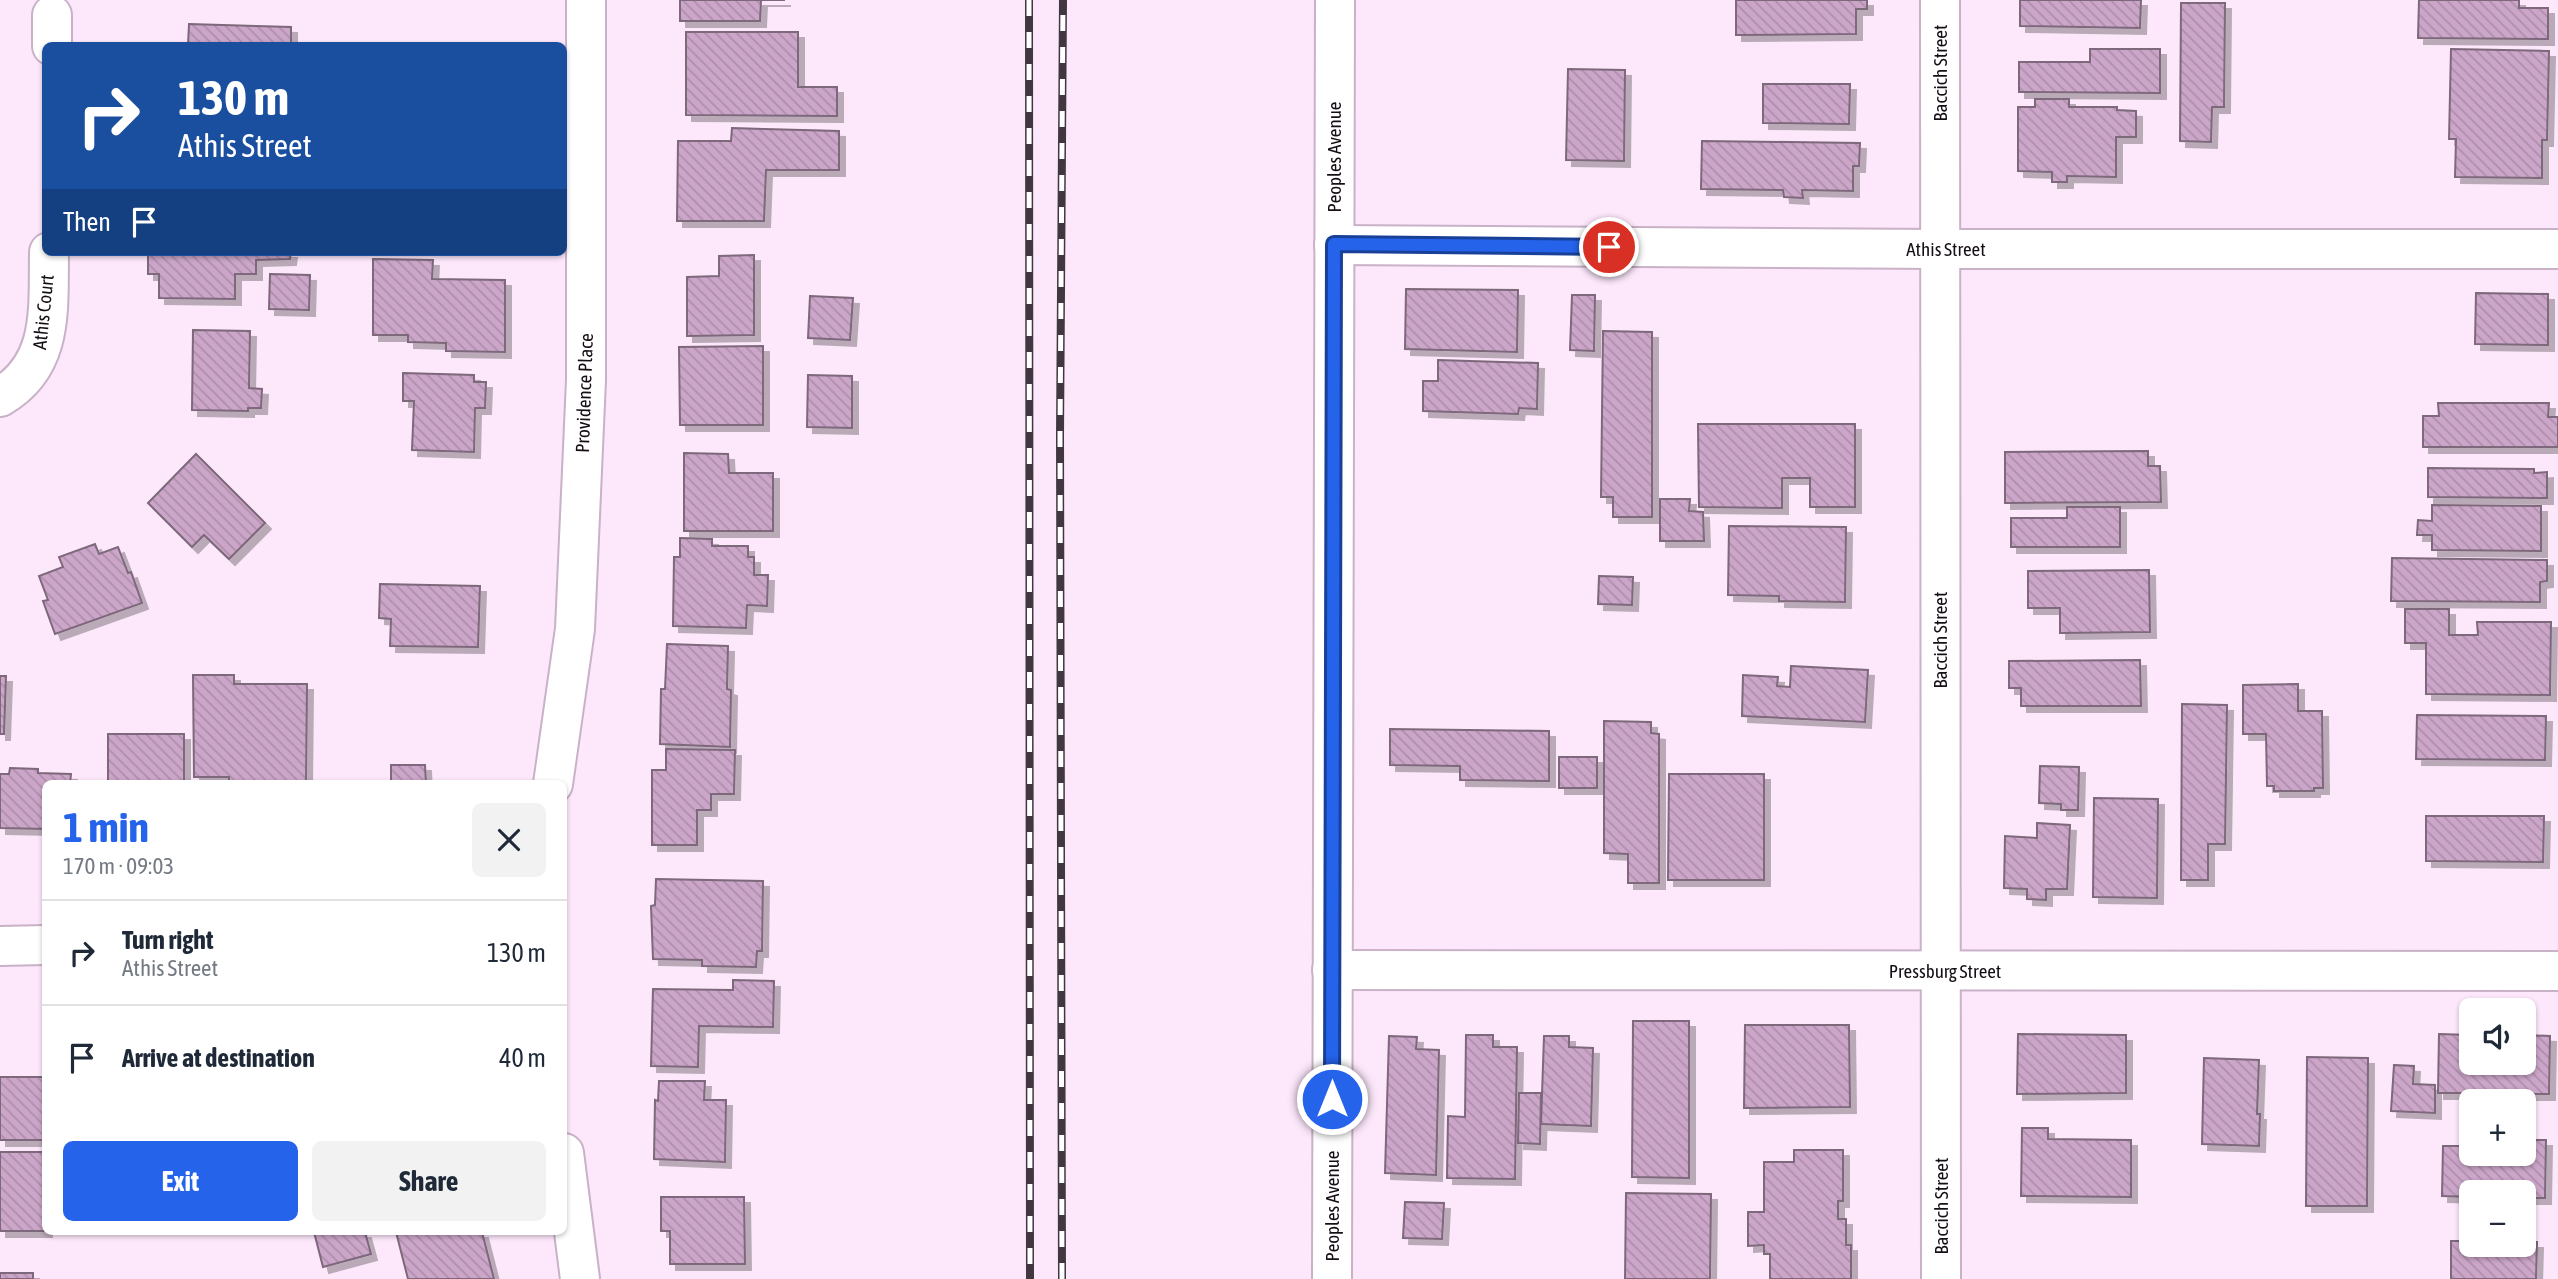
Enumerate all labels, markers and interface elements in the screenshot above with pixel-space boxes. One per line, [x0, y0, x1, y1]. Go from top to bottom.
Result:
street label: Baccich Street [1929, 25, 1951, 121]
text: 130 m [178, 69, 289, 125]
icon: right [63, 70, 154, 161]
street label: Peoples Avenue [1323, 102, 1345, 212]
text: Athis Street [178, 127, 312, 164]
icon: arrive [125, 203, 163, 241]
text: Then [63, 207, 111, 237]
pin [1579, 217, 1639, 277]
icon: arrive [1590, 228, 1628, 266]
street label: Athis Street [1906, 238, 1986, 260]
street label: Athis Court [28, 273, 58, 351]
street label: Providence Place [571, 333, 597, 453]
street label: Baccich Street [1929, 592, 1951, 688]
text: 1 min [63, 803, 149, 851]
button: close [472, 803, 546, 877]
text: 170 m · 09:03 [63, 853, 174, 879]
text: Turn right [122, 925, 213, 955]
icon: right [63, 934, 101, 972]
text: 130 m [487, 938, 546, 968]
text: Athis Street [122, 955, 218, 981]
street label: Pressburg Street [1889, 960, 2001, 982]
map controls [2459, 998, 2536, 1257]
button: sound [2459, 998, 2536, 1075]
icon: arrive [63, 1039, 101, 1077]
text: Arrive at destination [122, 1043, 315, 1073]
text: 40 m [499, 1043, 546, 1073]
position arrow [1295, 1062, 1369, 1136]
button: + [2459, 1089, 2536, 1166]
button: Exit [63, 1141, 298, 1221]
button: Share [312, 1141, 546, 1221]
street label: Peoples Avenue [1321, 1151, 1343, 1261]
street label: Baccich Street [1930, 1158, 1952, 1254]
button: − [2459, 1180, 2536, 1257]

